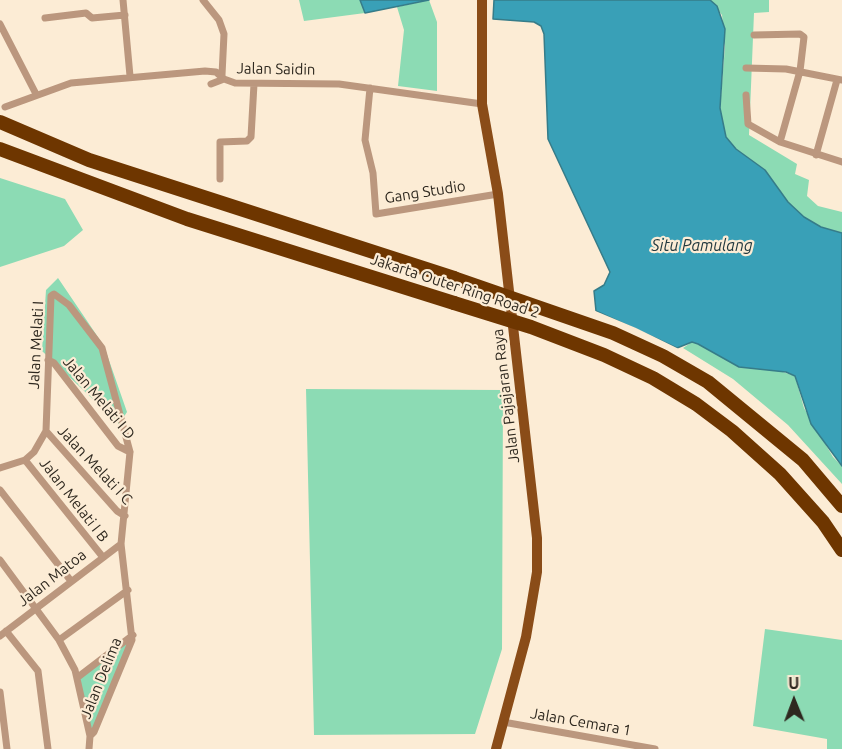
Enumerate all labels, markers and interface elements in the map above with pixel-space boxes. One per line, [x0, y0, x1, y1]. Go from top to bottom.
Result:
street label: Jalan Saidin [236, 59, 316, 79]
street label: Gang Studio [383, 177, 467, 207]
water label: Situ Pamulang [651, 236, 753, 256]
street label: Jakarta Outer Ring Road 2 [368, 250, 542, 322]
street label: Jalan Melati I [25, 300, 47, 390]
street label: Jalan Pajajaran Raya [489, 328, 523, 464]
street label: Jalan Melati I D [59, 353, 139, 443]
street label: Jalan Melati I C [54, 422, 136, 508]
street label: Jalan Melati I B [36, 454, 112, 546]
street label: Jalan Matoa [14, 546, 90, 610]
street label: Jalan Delima [77, 635, 125, 721]
north arrow [764, 671, 824, 731]
text: U [788, 674, 799, 692]
street label: Jalan Cemara 1 [529, 704, 633, 740]

